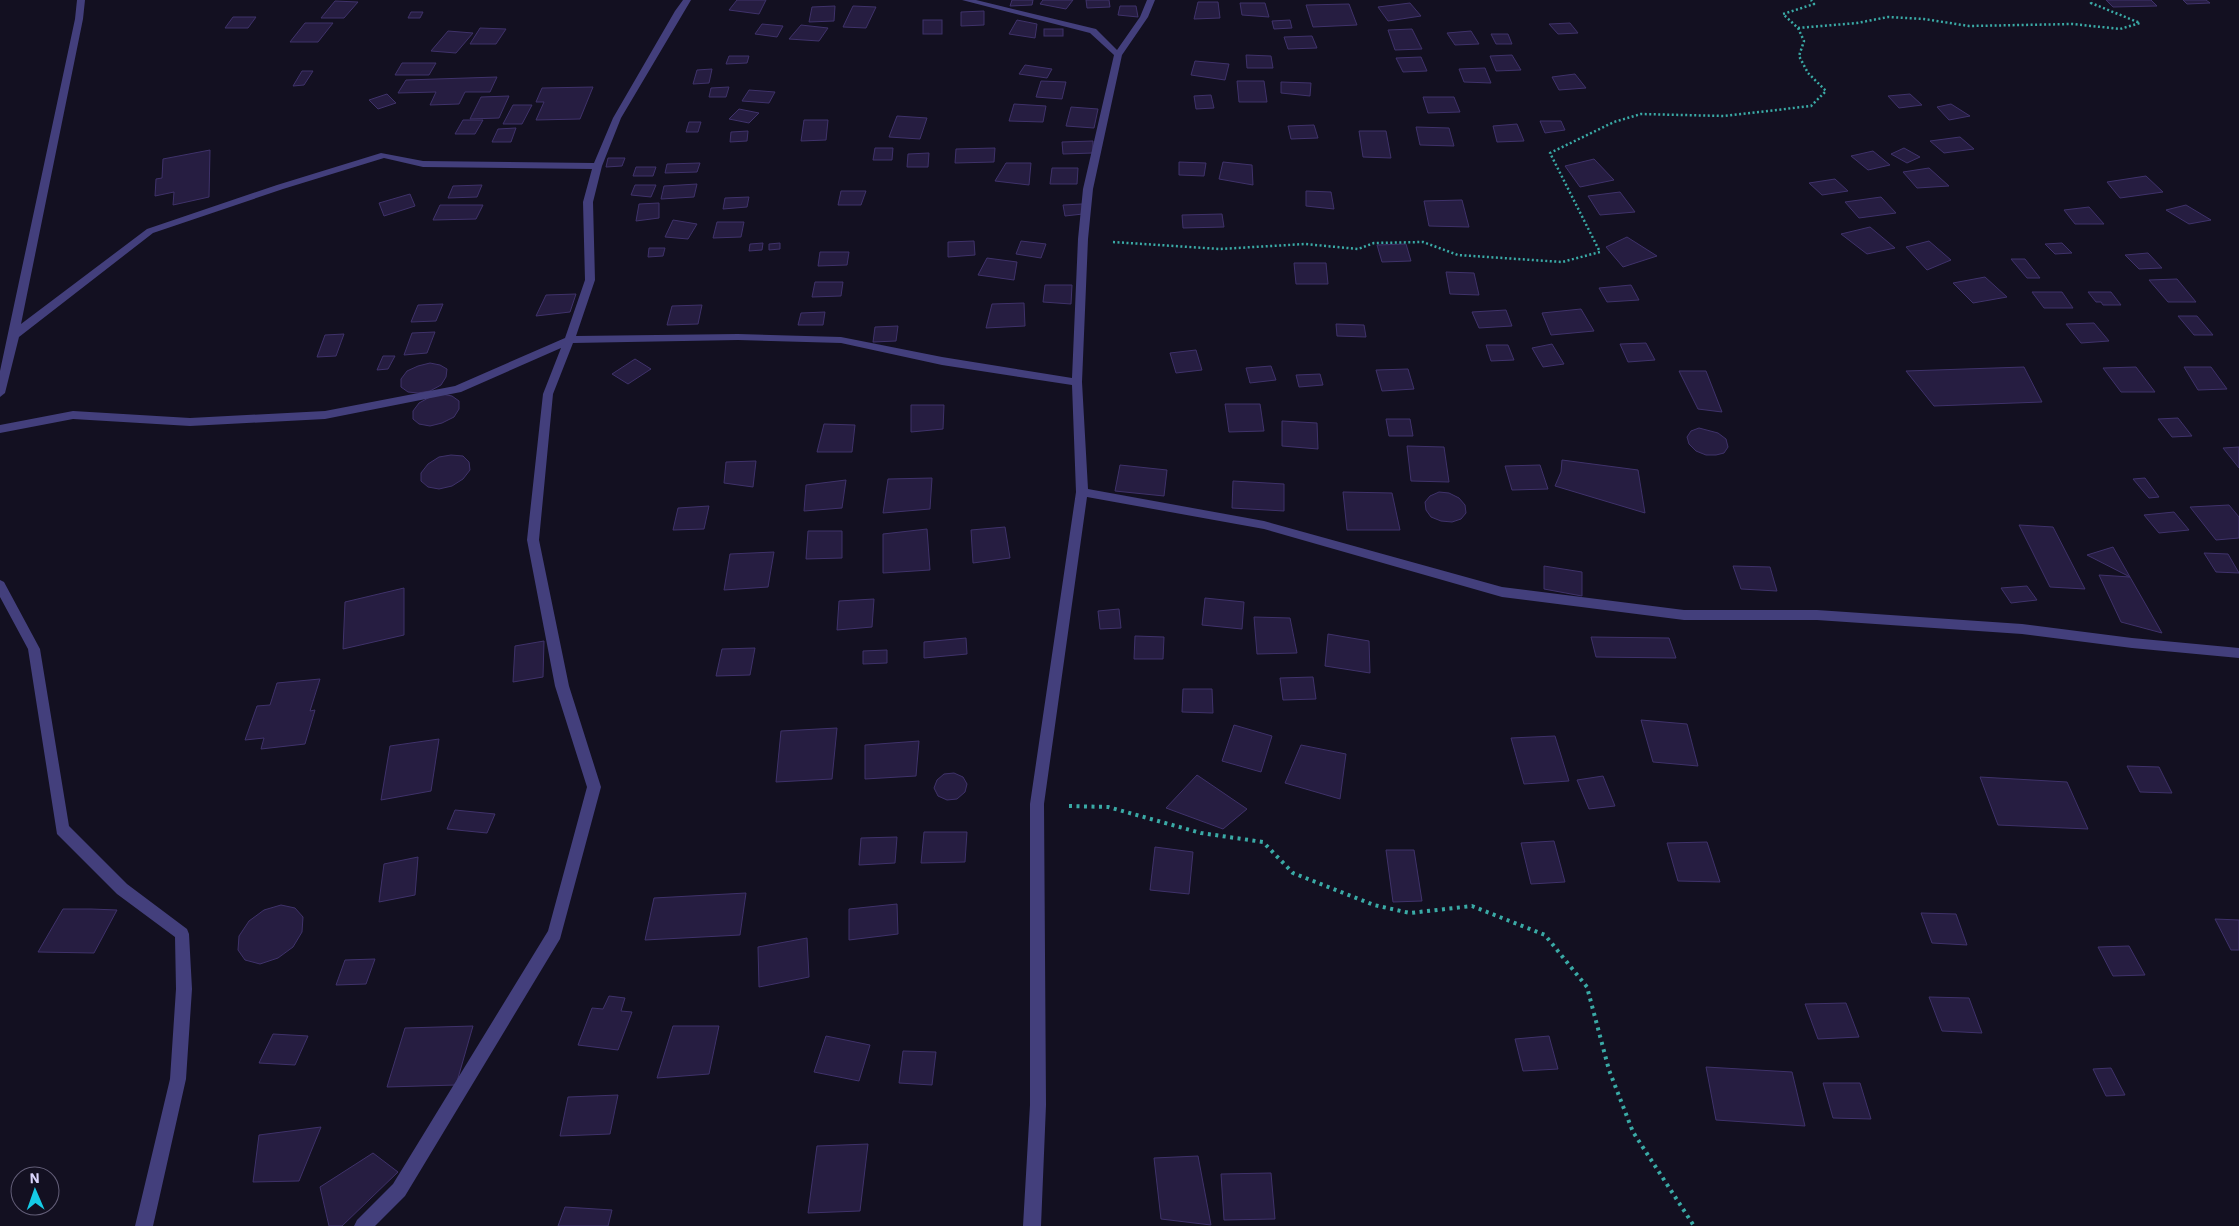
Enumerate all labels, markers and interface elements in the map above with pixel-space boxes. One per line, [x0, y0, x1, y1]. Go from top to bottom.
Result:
north arrow [10, 1166, 60, 1216]
text: N [29, 1169, 40, 1187]

